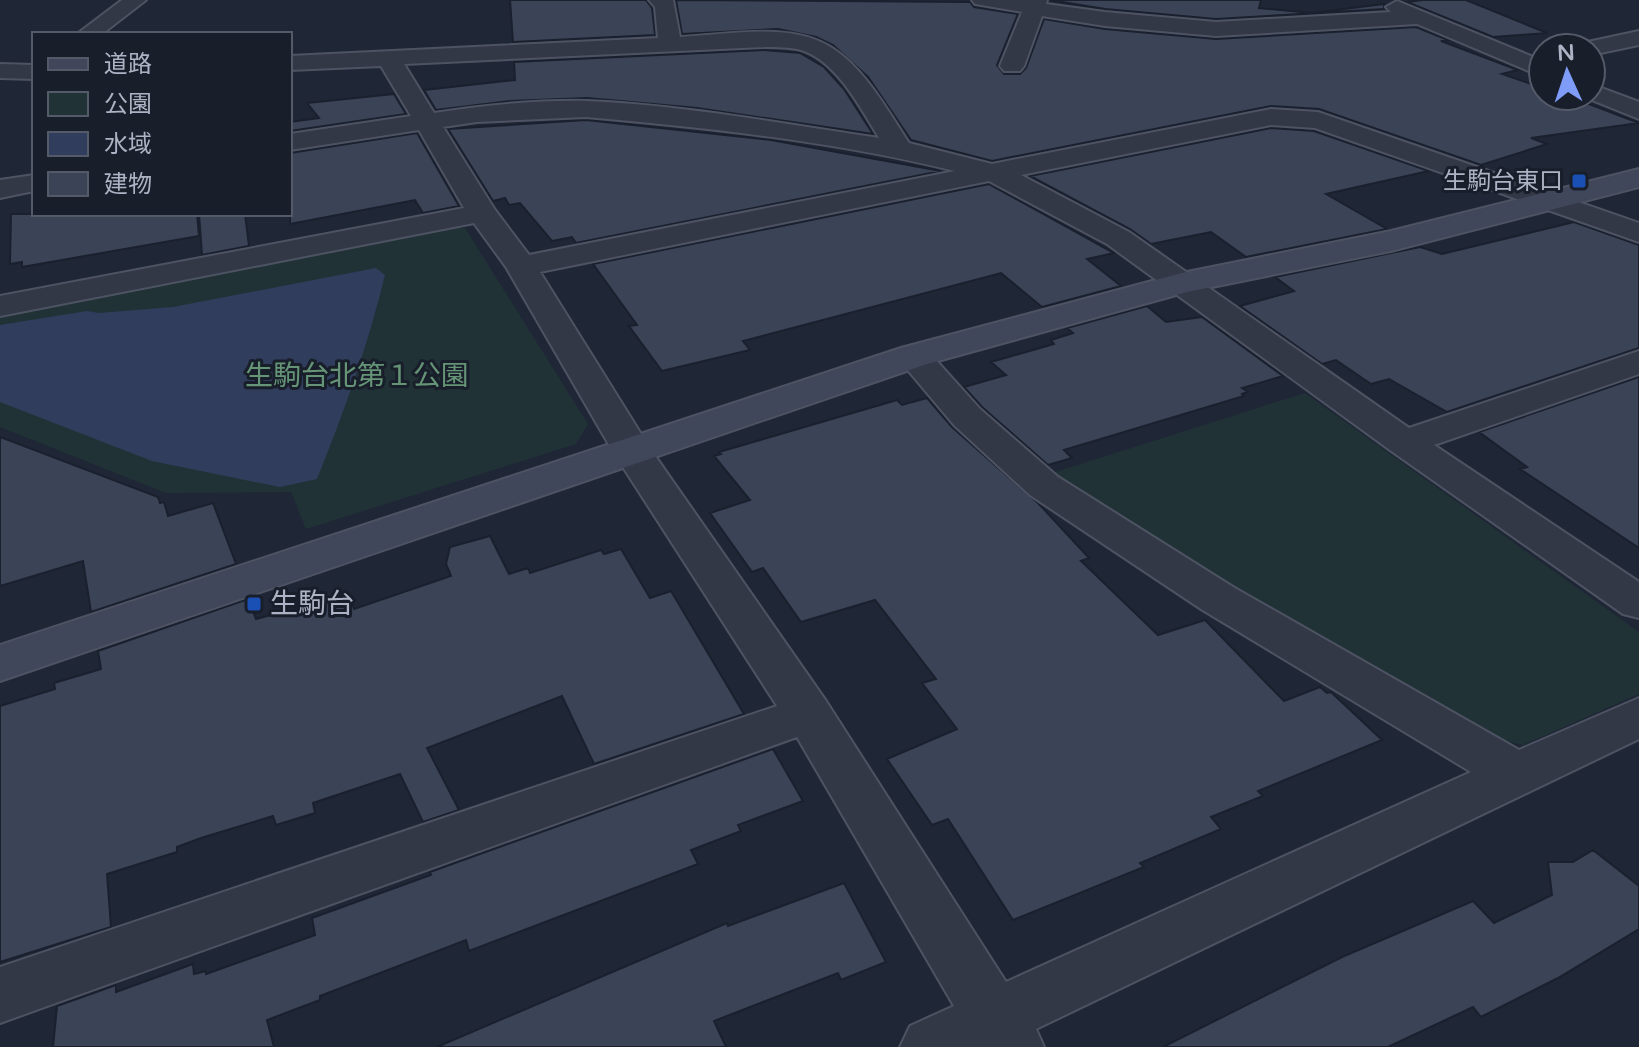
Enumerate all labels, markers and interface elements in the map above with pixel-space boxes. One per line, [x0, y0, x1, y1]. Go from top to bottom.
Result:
legend [32, 32, 292, 216]
north arrow [1527, 32, 1607, 112]
text: N [1557, 40, 1576, 66]
text: 道路 [104, 50, 152, 79]
text: 公園 [104, 90, 152, 119]
text: 水域 [104, 130, 152, 159]
place label: 生駒台東口 [1443, 167, 1563, 196]
text: 建物 [104, 170, 152, 199]
marker: 生駒台東口 [1570, 172, 1588, 190]
park label: 生駒台北第１公園 [245, 359, 469, 393]
place label: 生駒台 [270, 587, 354, 621]
marker: 生駒台 [245, 595, 263, 613]

